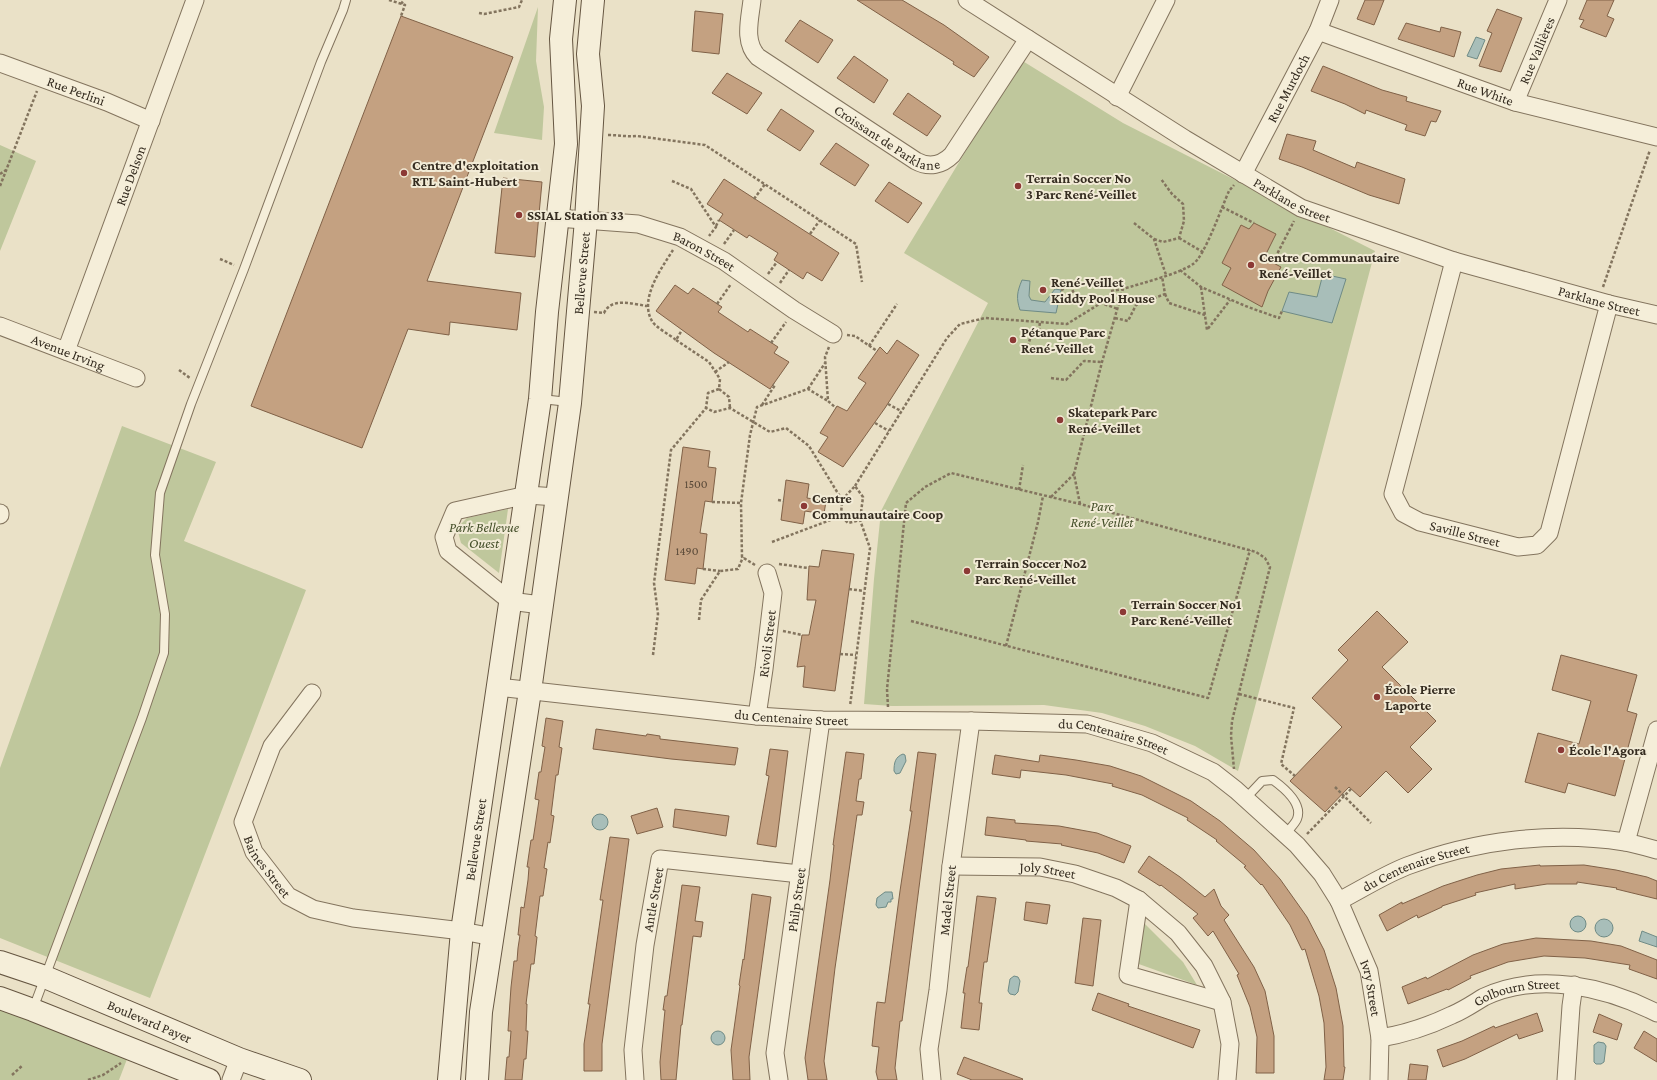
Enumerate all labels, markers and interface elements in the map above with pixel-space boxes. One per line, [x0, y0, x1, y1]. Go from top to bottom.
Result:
street label: Rue Vallières [1516, 14, 1558, 86]
street label: Rue Murdoch [1264, 51, 1313, 125]
street label: Rue Perlini [45, 73, 107, 109]
street label: Rue White [1455, 74, 1516, 109]
street label: Croissant de Parklane [831, 101, 942, 173]
street label: Rue Delson [112, 143, 149, 208]
place label: Centre d'exploitation RTL Saint-Hubert [412, 157, 539, 189]
marker: Centre d'exploitation RTL Saint-Hubert [399, 168, 409, 178]
place label: Terrain Soccer No 3 Parc René-Veillet [1026, 170, 1138, 202]
street label: Parklane Street [1251, 174, 1333, 226]
marker: Terrain Soccer No 3 Parc René-Veillet [1013, 181, 1023, 191]
place label: SSIAL Station 33 [527, 207, 624, 223]
marker: SSIAL Station 33 [514, 210, 524, 220]
street label: Baron Street [671, 227, 739, 275]
street label: Bellevue Street [570, 231, 593, 315]
place label: Centre Communautaire René-Veillet [1259, 249, 1400, 281]
marker: Centre Communautaire René-Veillet [1246, 260, 1256, 270]
place label: René-Veillet Kiddy Pool House [1051, 274, 1155, 306]
street label: Parklane Street [1556, 282, 1642, 319]
marker: René-Veillet Kiddy Pool House [1038, 285, 1048, 295]
place label: Pétanque Parc René-Veillet [1021, 324, 1106, 356]
street label: Avenue Irving [29, 331, 108, 373]
marker: Pétanque Parc René-Veillet [1008, 335, 1018, 345]
place label: Skatepark Parc René-Veillet [1068, 404, 1158, 436]
marker: Skatepark Parc René-Veillet [1055, 415, 1065, 425]
house number: 1500 [684, 477, 708, 491]
place label: Centre Communautaire Coop [812, 490, 943, 522]
park label: Parc René-Veillet [1071, 498, 1134, 530]
marker: Centre Communautaire Coop [799, 501, 809, 511]
street label: Saville Street [1428, 517, 1502, 550]
park label: Park Bellevue Ouest [449, 519, 520, 551]
house number: 1490 [676, 544, 699, 558]
place label: Terrain Soccer No2 Parc René-Veillet [975, 555, 1087, 587]
marker: Terrain Soccer No2 Parc René-Veillet [962, 566, 972, 576]
place label: Terrain Soccer No1 Parc René-Veillet [1131, 596, 1241, 628]
marker: Terrain Soccer No1 Parc René-Veillet [1118, 607, 1128, 617]
street label: Rivoli Street [755, 609, 779, 678]
place label: École Pierre Laporte [1385, 681, 1456, 713]
marker: École Pierre Laporte [1372, 692, 1382, 702]
street label: du Centenaire Street [734, 706, 849, 728]
street label: du Centenaire Street [1058, 715, 1172, 758]
place label: École l'Agora [1569, 742, 1647, 758]
marker: École l'Agora [1556, 745, 1566, 755]
street label: Bellevue Street [461, 797, 489, 882]
street label: Baines Street [241, 833, 295, 901]
street label: du Centenaire Street [1359, 840, 1471, 895]
street label: Joly Street [1018, 859, 1078, 882]
street label: Madel Street [936, 864, 959, 936]
street label: Antle Street [639, 865, 667, 933]
street label: Philp Street [784, 866, 809, 933]
street label: Ivry Street [1357, 957, 1384, 1018]
street label: Golbourn Street [1470, 976, 1561, 1010]
street label: Boulevard Payer [105, 996, 194, 1046]

